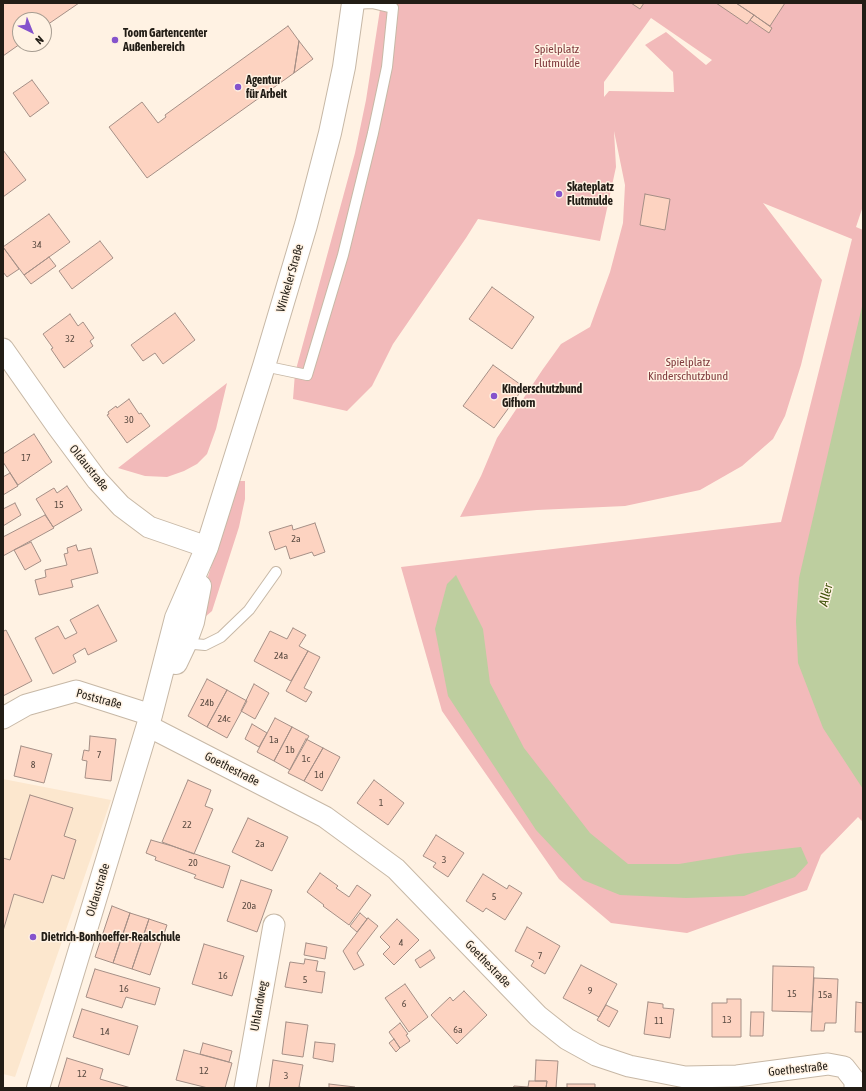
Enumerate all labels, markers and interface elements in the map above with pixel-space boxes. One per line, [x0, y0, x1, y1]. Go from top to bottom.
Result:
north arrow [12, 12, 52, 52]
place label: Toom Gartencenter Außenbereich [123, 26, 207, 54]
text: N [33, 33, 46, 47]
marker: Toom Gartencenter Außenbereich [110, 35, 120, 45]
park label: Spielplatz Flutmulde [534, 42, 580, 70]
place label: Agentur für Arbeit [246, 73, 287, 101]
marker: Agentur für Arbeit [233, 82, 243, 92]
place label: Skateplatz Flutmulde [567, 180, 614, 208]
marker: Skateplatz Flutmulde [554, 189, 564, 199]
house number: 34 [32, 239, 42, 251]
street label: Winkeler Straße [273, 242, 307, 314]
house number: 32 [65, 333, 75, 345]
park label: Spielplatz Kinderschutzbund [648, 355, 728, 383]
place label: Kinderschutzbund Gifhorn [502, 382, 582, 410]
marker: Kinderschutzbund Gifhorn [489, 391, 499, 401]
house number: 30 [124, 414, 134, 426]
street label: Oldaustraße [66, 442, 112, 494]
house number: 17 [21, 452, 31, 464]
house number: 15 [54, 499, 64, 511]
house number: 2a [291, 533, 301, 545]
water label: Aller [816, 582, 836, 608]
house number: 24a [274, 650, 288, 662]
street label: Poststraße [75, 686, 123, 712]
house number: 24b [200, 697, 214, 709]
house number: 24c [217, 713, 231, 725]
house number: 1a [269, 734, 279, 746]
house number: 1b [285, 744, 295, 756]
house number: 7 [97, 749, 101, 761]
street label: Goethestraße [202, 749, 262, 789]
house number: 1c [302, 753, 310, 765]
house number: 8 [31, 759, 35, 771]
house number: 1d [314, 769, 324, 781]
house number: 1 [379, 797, 383, 809]
house number: 22 [182, 819, 192, 831]
house number: 2a [255, 838, 265, 850]
house number: 3 [442, 854, 446, 866]
house number: 20 [188, 857, 198, 869]
street label: Oldaustraße [83, 862, 113, 918]
house number: 5 [492, 891, 496, 903]
house number: 20a [242, 900, 256, 912]
place label: Dietrich-Bonhoeffer-Realschule [41, 930, 180, 944]
marker: Dietrich-Bonhoeffer-Realschule [28, 932, 38, 942]
house number: 4 [399, 937, 403, 949]
street label: Goethestraße [462, 937, 514, 991]
house number: 7 [538, 950, 542, 962]
house number: 16 [218, 970, 228, 982]
house number: 5 [303, 974, 307, 986]
street label: Uhlandweg [247, 980, 271, 1032]
house number: 16 [119, 983, 129, 995]
house number: 9 [588, 985, 592, 997]
house number: 15 [787, 988, 797, 1000]
house number: 15a [818, 989, 832, 1001]
house number: 6 [402, 998, 406, 1010]
house number: 13 [722, 1014, 732, 1026]
house number: 11 [654, 1015, 664, 1027]
house number: 6a [453, 1024, 463, 1036]
house number: 14 [100, 1026, 110, 1038]
street label: Goethestraße [767, 1059, 829, 1079]
house number: 12 [199, 1065, 209, 1077]
house number: 12 [77, 1068, 87, 1080]
house number: 3 [284, 1070, 288, 1082]

